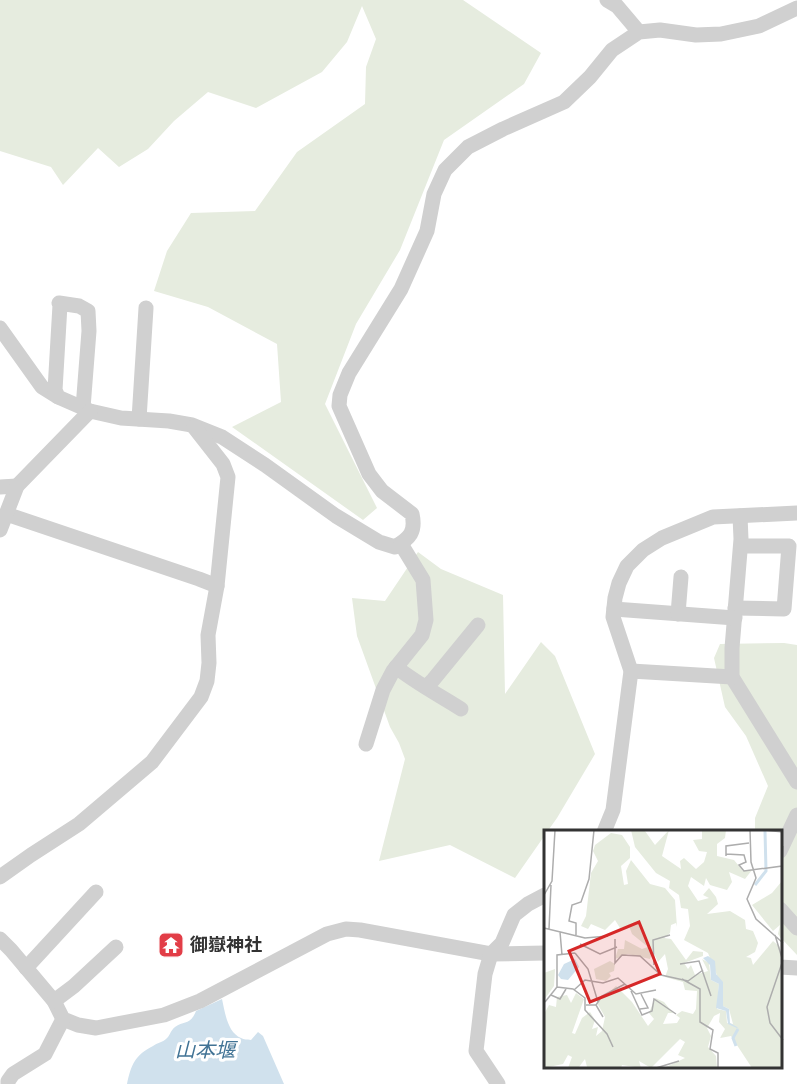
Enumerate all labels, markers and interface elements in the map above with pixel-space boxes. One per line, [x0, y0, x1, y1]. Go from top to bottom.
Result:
inset map [544, 830, 782, 1069]
temple icon: 御嶽神社 [156, 930, 186, 960]
place label: 御嶽神社 [189, 934, 262, 956]
water label: 山本堰 [175, 1039, 239, 1063]

